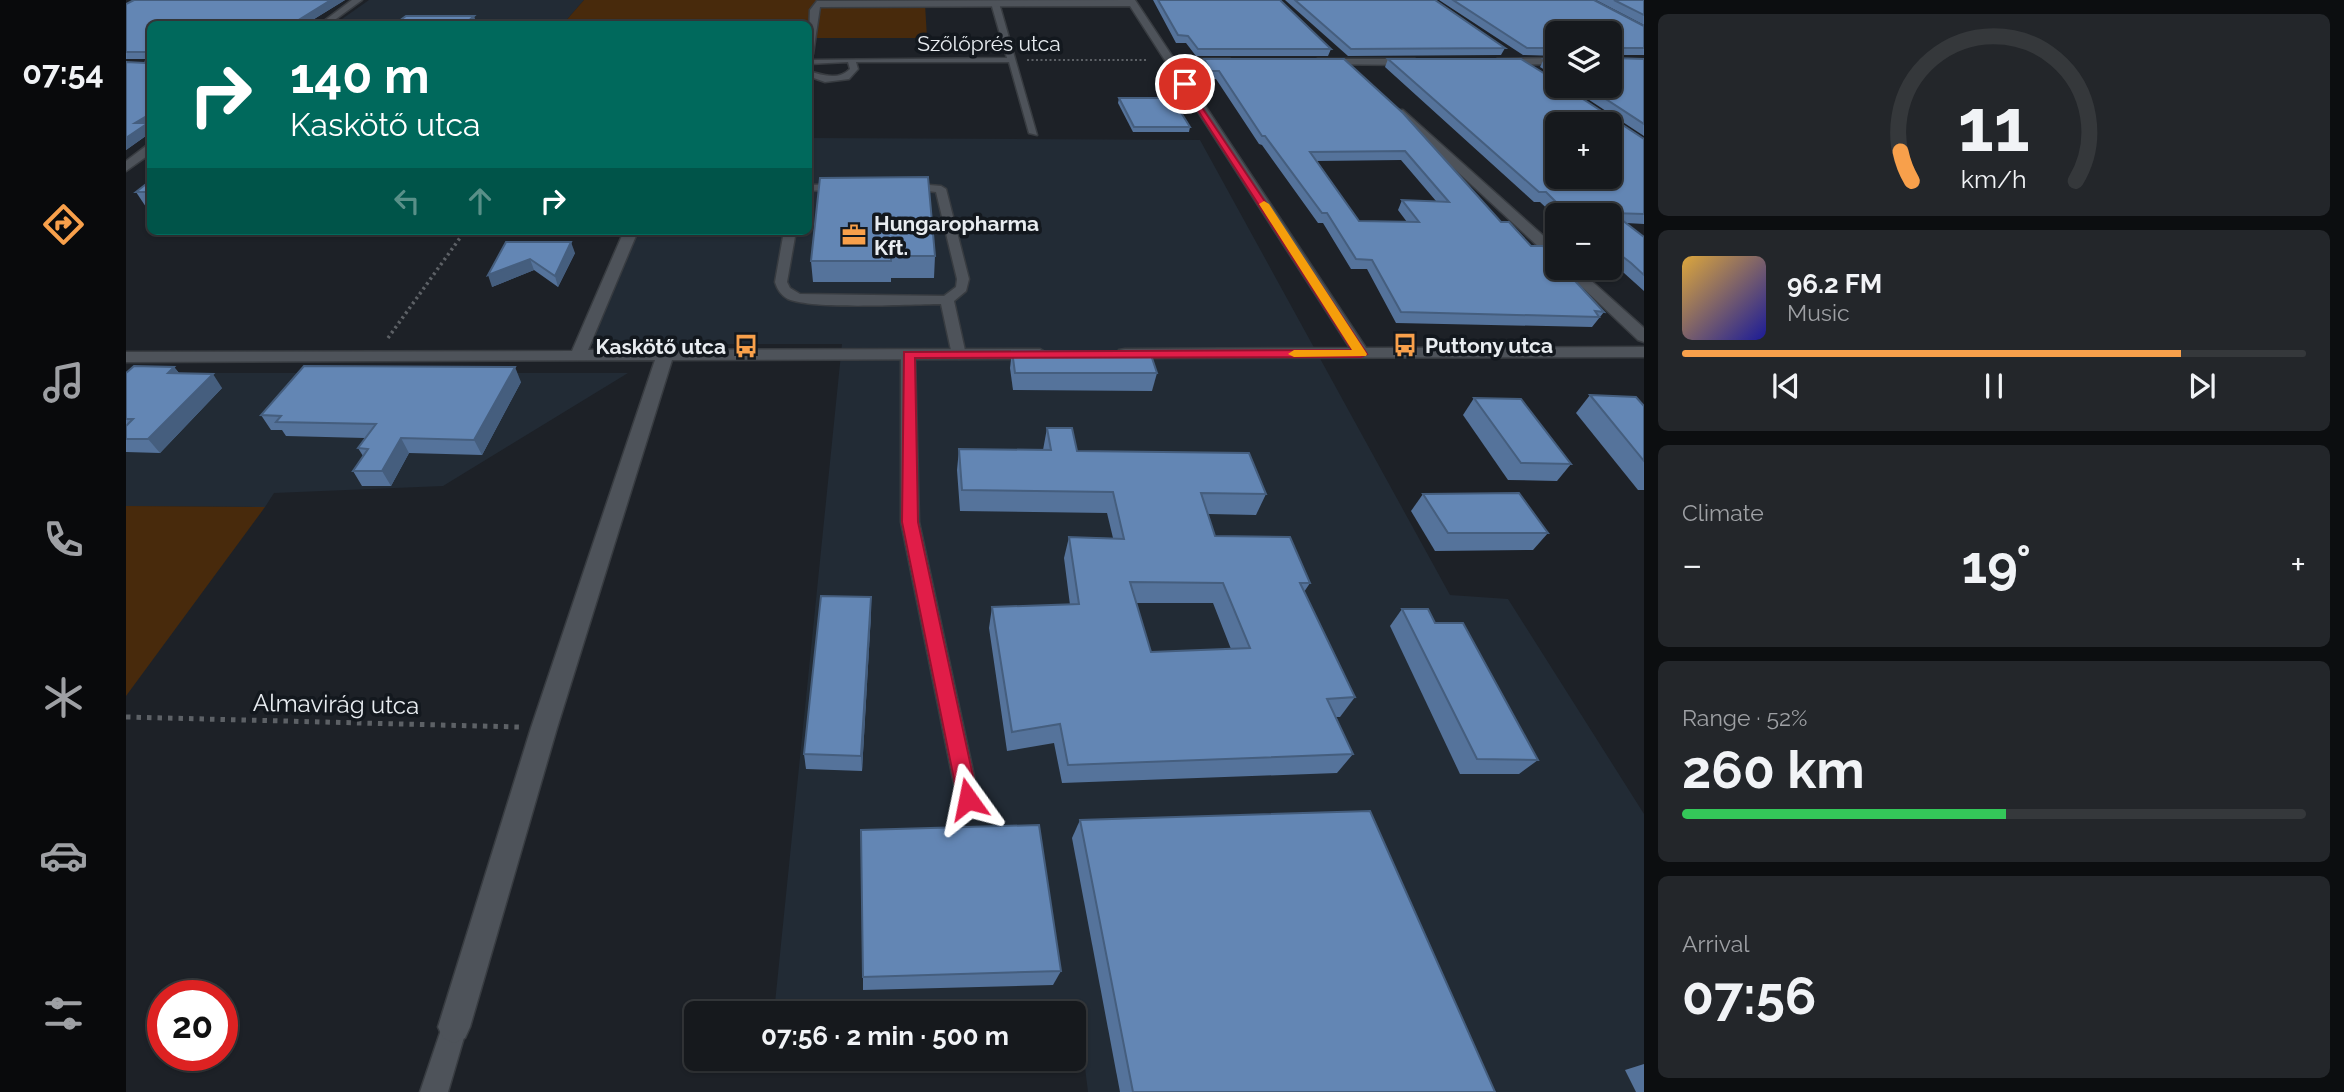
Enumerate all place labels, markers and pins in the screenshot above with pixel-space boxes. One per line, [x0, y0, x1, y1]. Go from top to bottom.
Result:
pin [1155, 54, 1215, 114]
place label: Hungaropharma Kft. [874, 211, 1039, 260]
office icon: Hungaropharma Kft. [840, 221, 868, 249]
bus stop icon: Puttony utca [1391, 331, 1419, 359]
bus stop icon: Kaskötő utca [732, 332, 760, 360]
place label: Puttony utca [1425, 333, 1553, 358]
place label: Kaskötő utca [595, 334, 726, 359]

